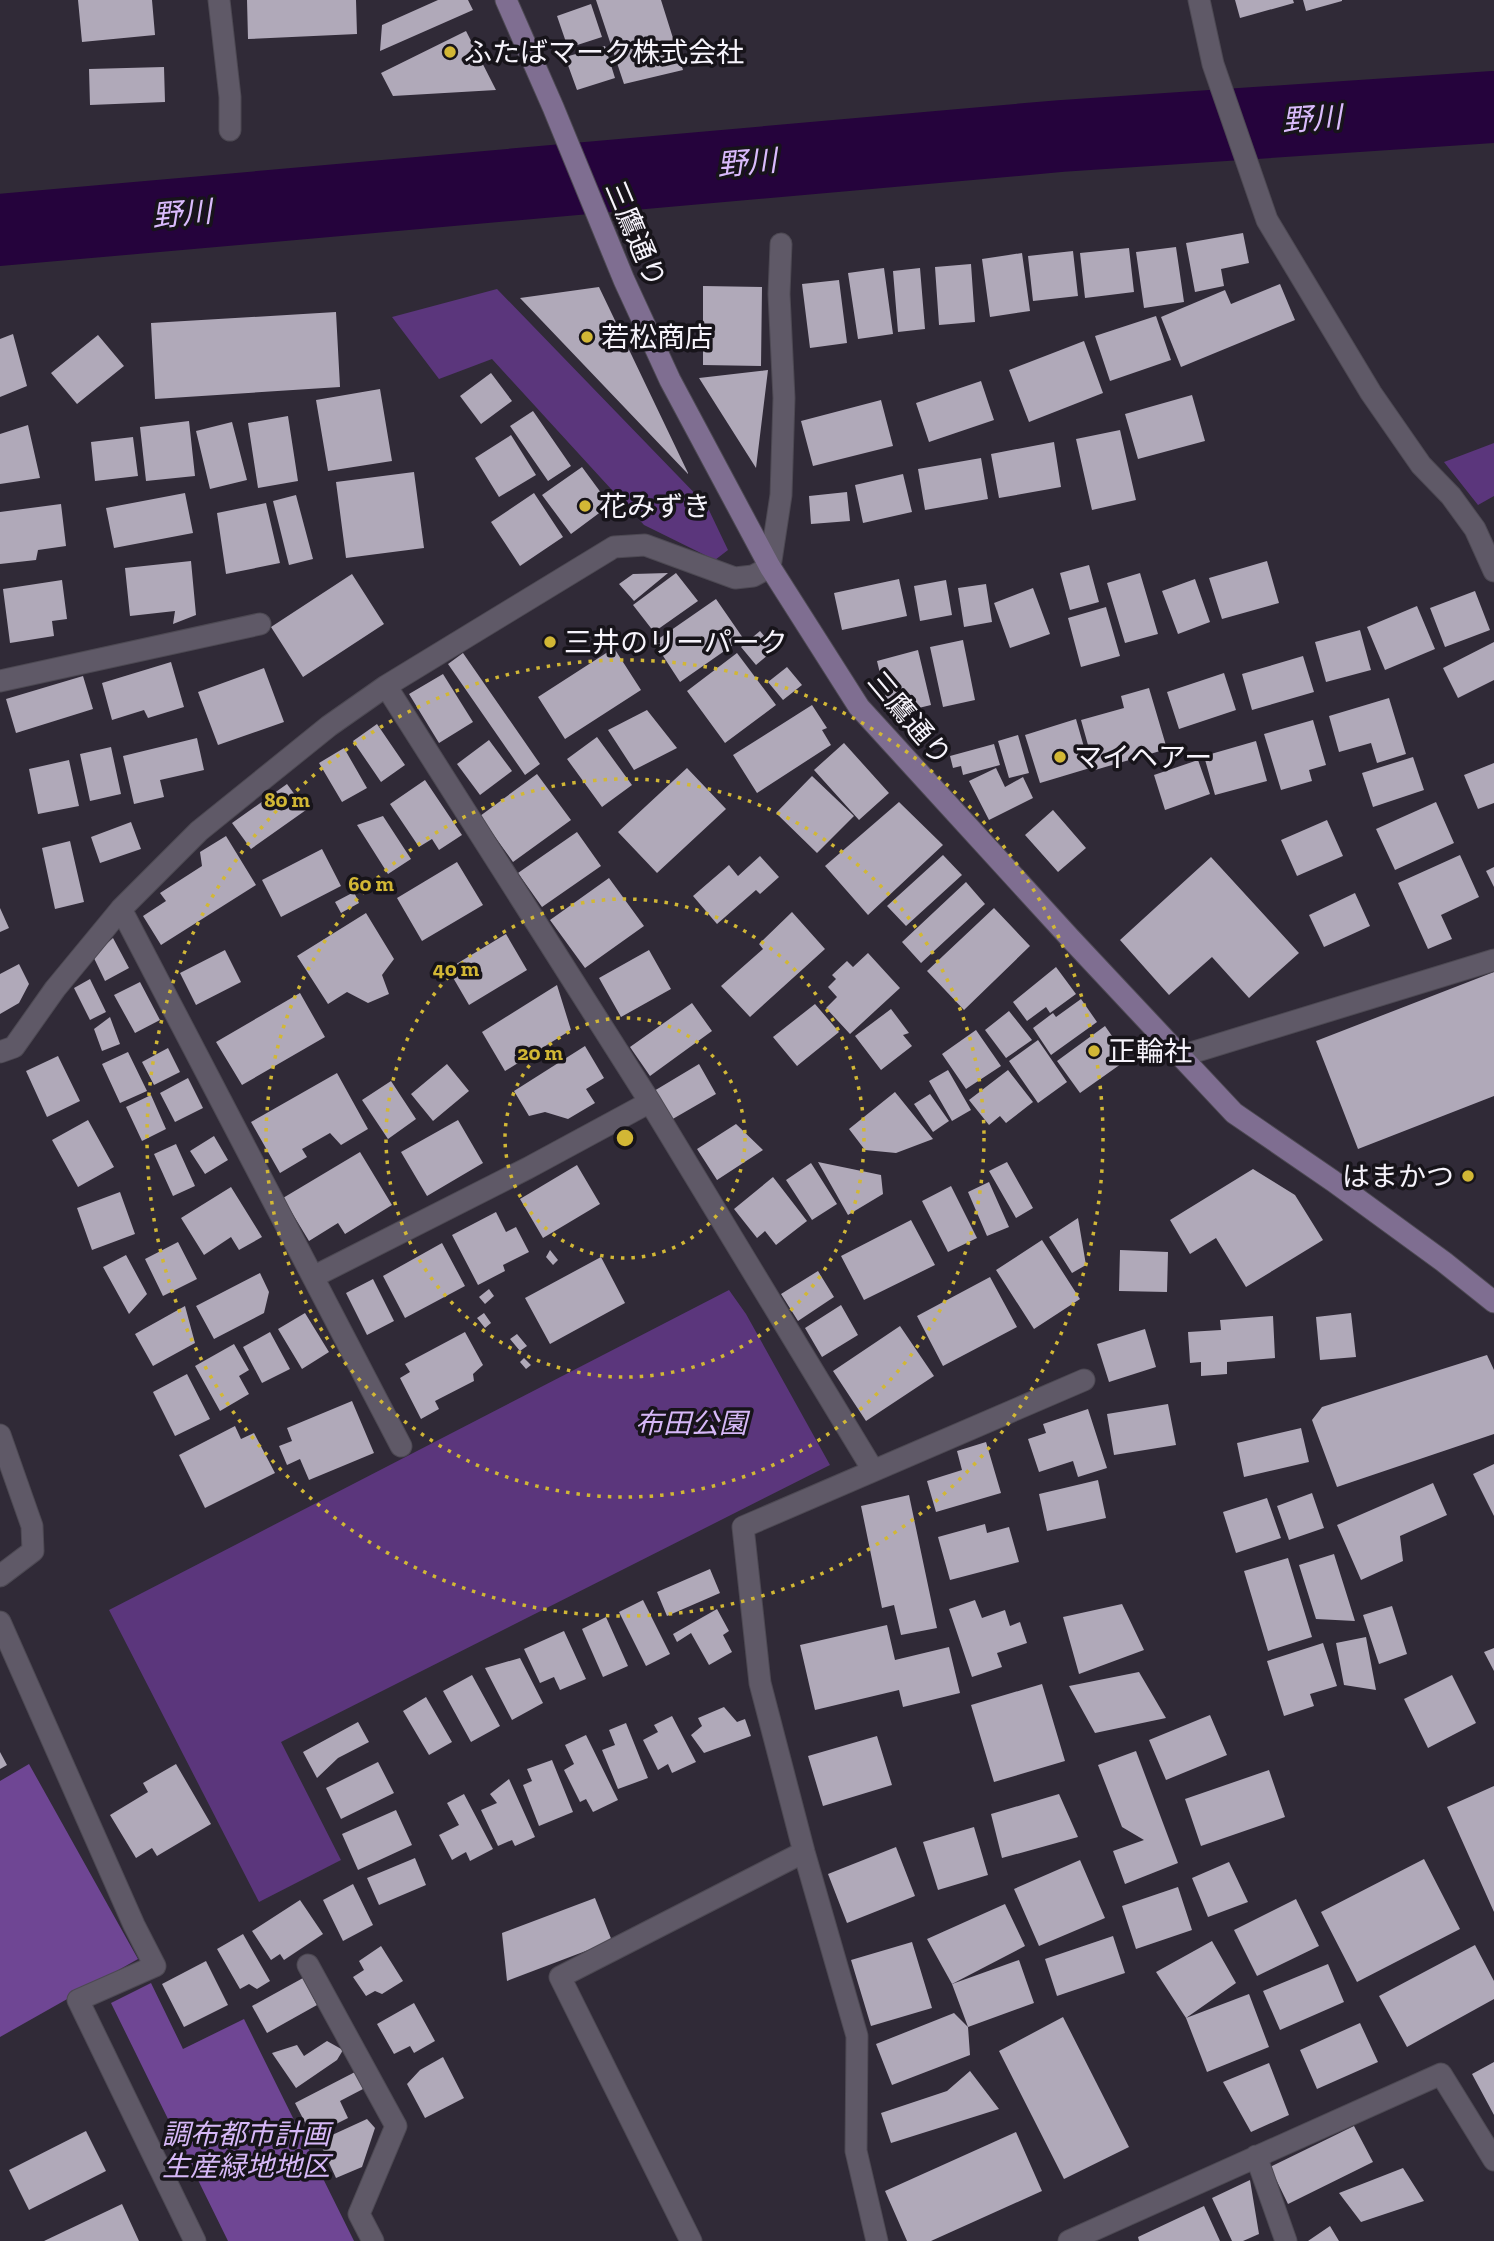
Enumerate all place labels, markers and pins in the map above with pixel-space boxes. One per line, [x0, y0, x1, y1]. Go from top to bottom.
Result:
place label: ふたばマーク株式会社 [464, 36, 744, 69]
marker: ふたばマーク株式会社 [442, 44, 458, 60]
place label: 若松商店 [601, 321, 713, 354]
marker: 若松商店 [579, 329, 595, 345]
place label: 花みずき [599, 490, 711, 523]
marker: 花みずき [577, 498, 593, 514]
place label: 三井のリーパーク [564, 626, 788, 659]
marker: 三井のリーパーク [542, 634, 558, 650]
place label: マイヘアー [1074, 741, 1212, 774]
marker: マイヘアー [1052, 749, 1068, 765]
place label: 正輪社 [1108, 1035, 1192, 1068]
marker: 正輪社 [1086, 1043, 1102, 1059]
centre of rings [613, 1126, 637, 1150]
place label: はまかつ [1342, 1160, 1454, 1193]
marker: はまかつ [1460, 1168, 1476, 1184]

